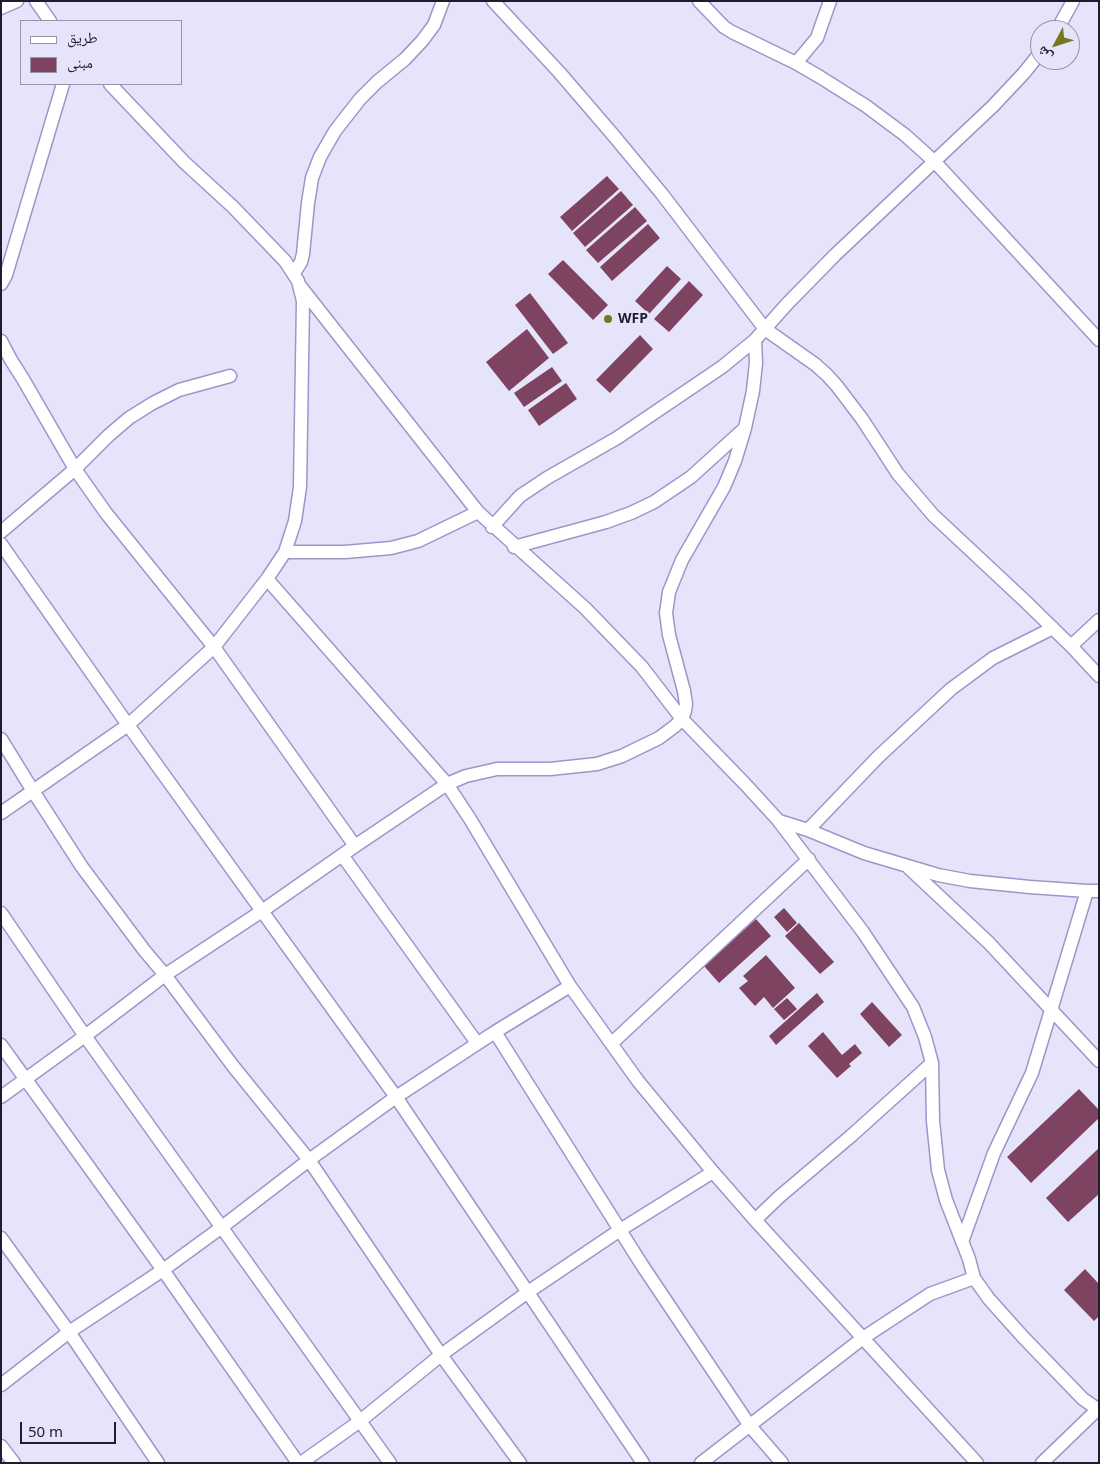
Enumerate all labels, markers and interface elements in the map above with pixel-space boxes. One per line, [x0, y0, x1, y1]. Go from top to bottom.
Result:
legend [20, 20, 182, 85]
north arrow [1030, 20, 1080, 70]
text: طريق [67, 27, 98, 47]
text: ش [1032, 43, 1056, 66]
text: مبنى [67, 52, 93, 72]
place label: WFP [618, 311, 648, 327]
marker: WFP [602, 313, 614, 325]
scale bar [22, 1412, 119, 1444]
text: 50 m [28, 1421, 63, 1441]

